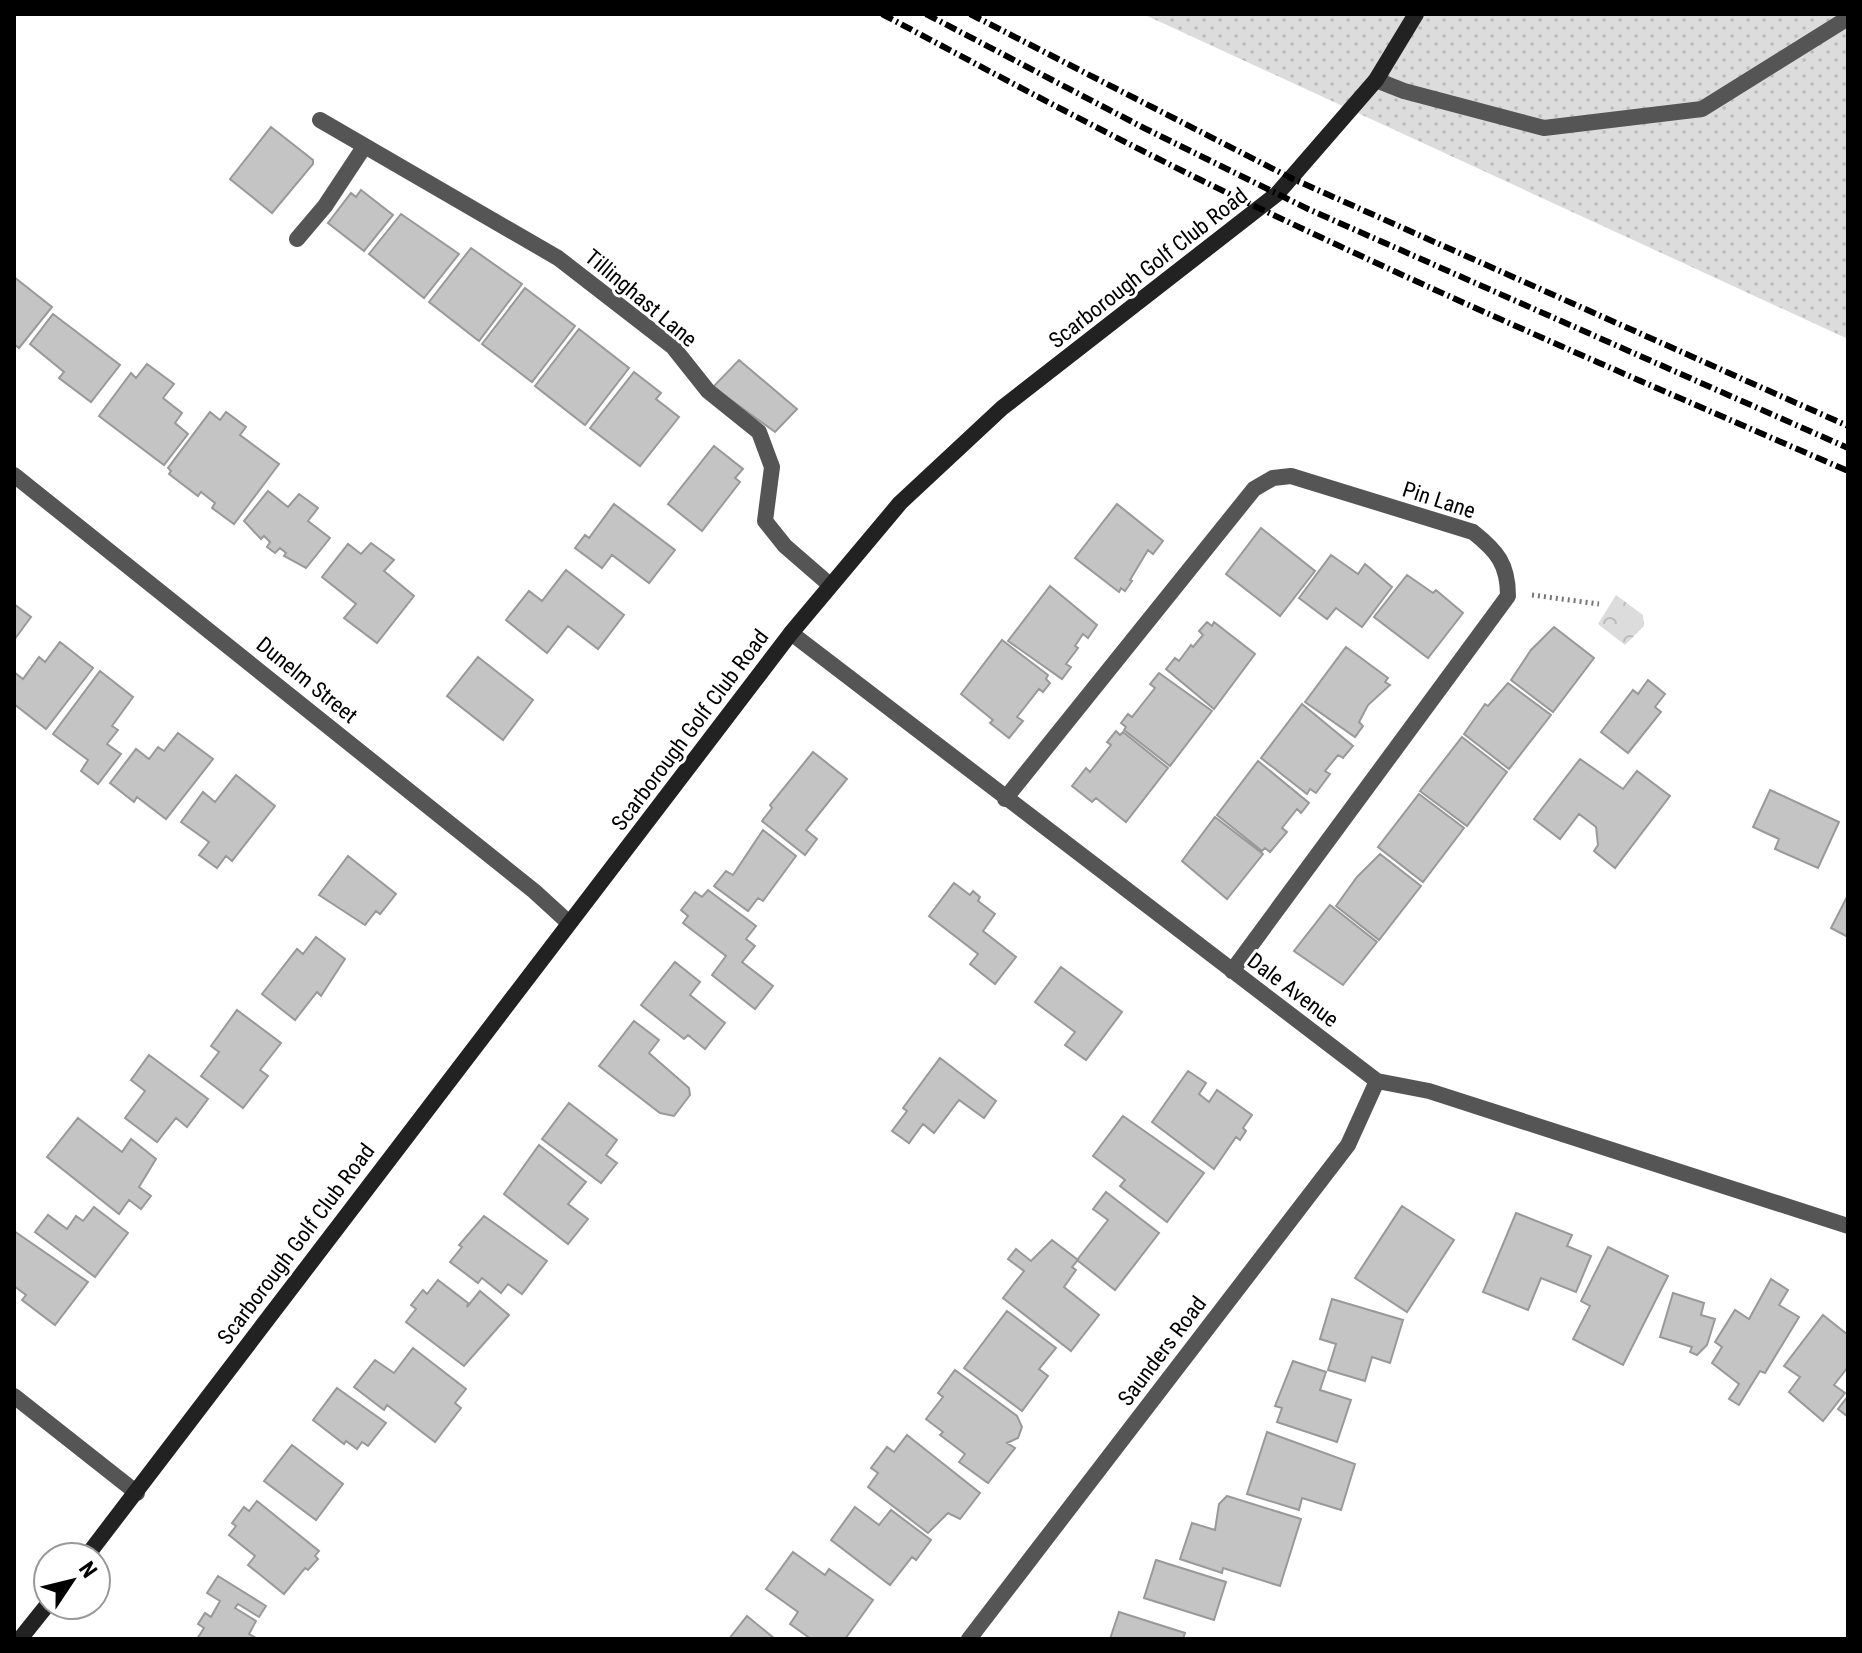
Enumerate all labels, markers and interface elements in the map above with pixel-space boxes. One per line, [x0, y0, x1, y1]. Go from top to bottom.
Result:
street label: Scarborough Golf Club Road [1044, 183, 1252, 353]
street label: Tillinghast Lane [580, 244, 702, 352]
street label: Pin Lane [1400, 477, 1478, 523]
street label: Scarborough Golf Club Road [606, 625, 774, 835]
street label: Dunelm Street [252, 632, 362, 728]
street label: Dale Avenue [1243, 948, 1343, 1032]
street label: Scarborough Golf Club Road [212, 1139, 380, 1349]
street label: Saunders Road [1113, 1291, 1211, 1411]
north arrow [32, 1541, 112, 1621]
text: N [74, 1557, 102, 1583]

